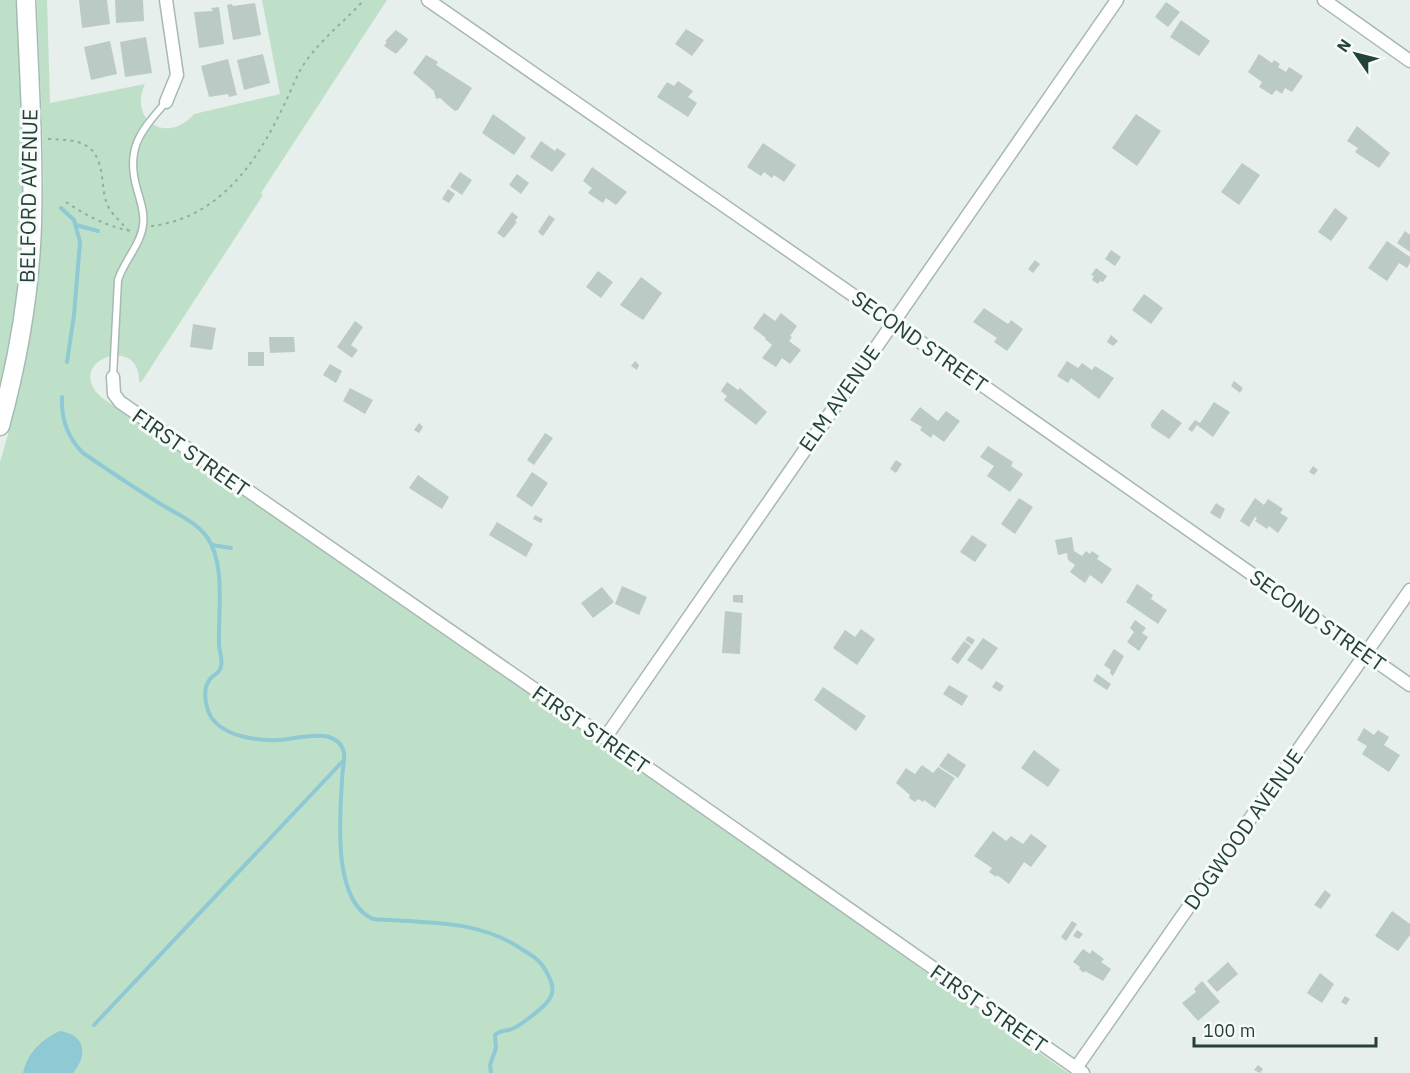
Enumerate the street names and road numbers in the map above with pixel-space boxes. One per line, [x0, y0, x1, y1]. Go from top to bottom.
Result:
street label: BELFORD AVENUE [12, 109, 44, 283]
street label: SECOND STREET [846, 284, 994, 398]
street label: ELM AVENUE [792, 339, 886, 457]
street label: FIRST STREET [127, 401, 255, 503]
street label: SECOND STREET [1244, 563, 1392, 677]
street label: FIRST STREET [527, 678, 655, 780]
street label: DOGWOOD AVENUE [1177, 743, 1309, 915]
street label: FIRST STREET [925, 957, 1053, 1059]

